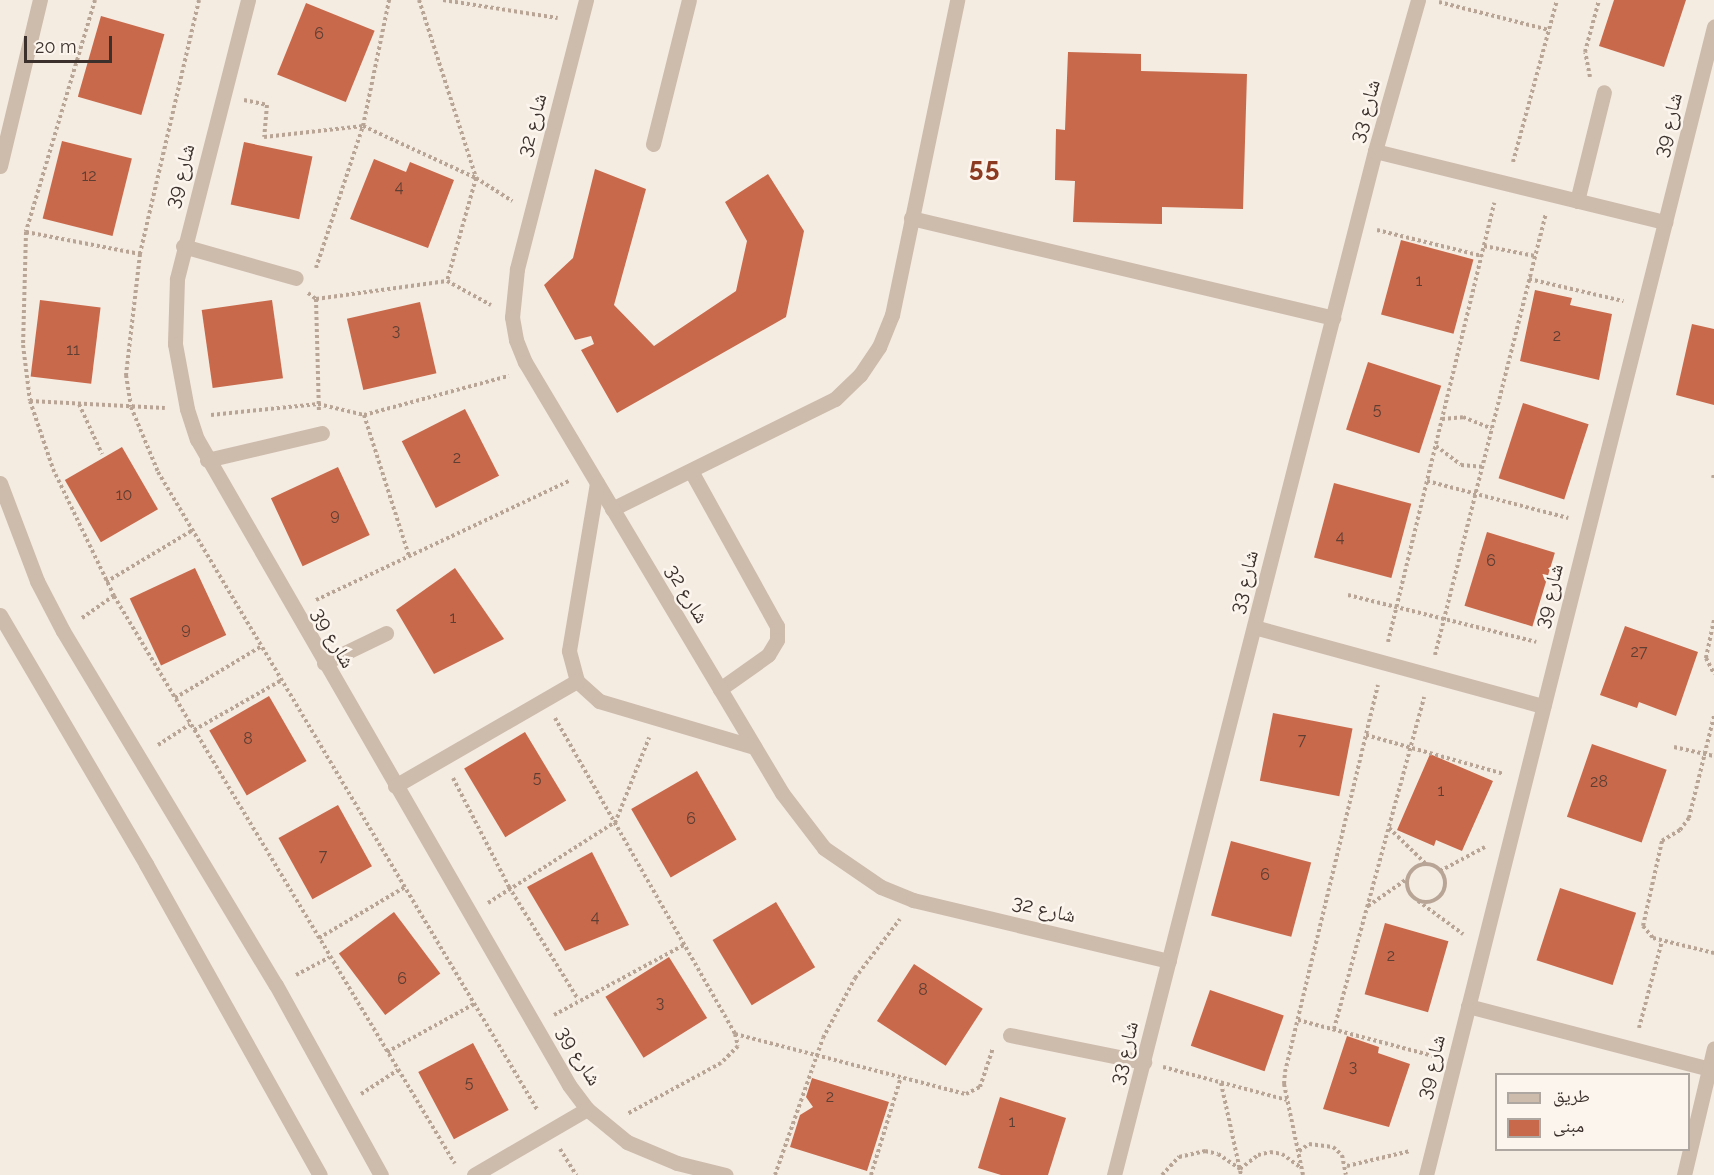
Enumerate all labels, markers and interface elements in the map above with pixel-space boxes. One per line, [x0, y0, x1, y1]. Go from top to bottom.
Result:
scale bar [27, 24, 116, 62]
house number: 6 [314, 24, 324, 44]
text: 20 m [35, 36, 77, 57]
street label: شارع 33 [1345, 77, 1385, 145]
street label: شارع 39 [1648, 90, 1688, 160]
street label: شارع 32 [512, 91, 552, 159]
street label: شارع 39 [160, 141, 200, 211]
district label: 55 [969, 152, 1001, 184]
house number: 12 [81, 166, 97, 186]
house number: 4 [395, 177, 403, 197]
house number: 1 [1416, 271, 1422, 291]
house number: 3 [392, 321, 400, 341]
house number: 2 [1553, 326, 1561, 346]
house number: 11 [66, 340, 80, 360]
house number: 5 [1373, 400, 1381, 420]
house number: 2 [453, 448, 461, 468]
house number: 10 [116, 485, 132, 505]
house number: 9 [330, 505, 340, 525]
house number: 4 [1336, 527, 1344, 547]
street label: شارع 33 [1225, 548, 1263, 616]
house number: 6 [1486, 551, 1496, 571]
street label: شارع 32 [660, 560, 714, 628]
street label: شارع 39 [1529, 561, 1569, 631]
street label: شارع 39 [306, 604, 360, 672]
house number: 1 [450, 608, 456, 628]
house number: 9 [181, 619, 191, 639]
house number: 27 [1631, 642, 1647, 662]
house number: 8 [243, 729, 253, 749]
house number: 7 [1298, 730, 1306, 750]
house number: 5 [533, 768, 541, 788]
house number: 28 [1590, 772, 1608, 792]
house number: 1 [1438, 781, 1444, 801]
house number: 6 [686, 809, 696, 829]
house number: 7 [319, 846, 327, 866]
house number: 6 [1260, 865, 1270, 885]
street label: شارع 32 [1010, 890, 1078, 928]
house number: 4 [591, 907, 599, 927]
house number: 2 [1387, 946, 1395, 966]
house number: 6 [397, 969, 407, 989]
house number: 8 [918, 980, 928, 1000]
house number: 3 [656, 993, 664, 1013]
street label: شارع 33 [1105, 1019, 1143, 1087]
street label: شارع 39 [551, 1022, 607, 1090]
street label: شارع 39 [1411, 1032, 1451, 1102]
house number: 3 [1349, 1057, 1357, 1077]
house number: 5 [465, 1073, 473, 1093]
legend [1495, 1073, 1690, 1151]
text: طريق [1553, 1085, 1590, 1106]
house number: 2 [826, 1087, 834, 1107]
house number: 1 [1009, 1112, 1015, 1132]
text: مبنى [1553, 1115, 1584, 1136]

